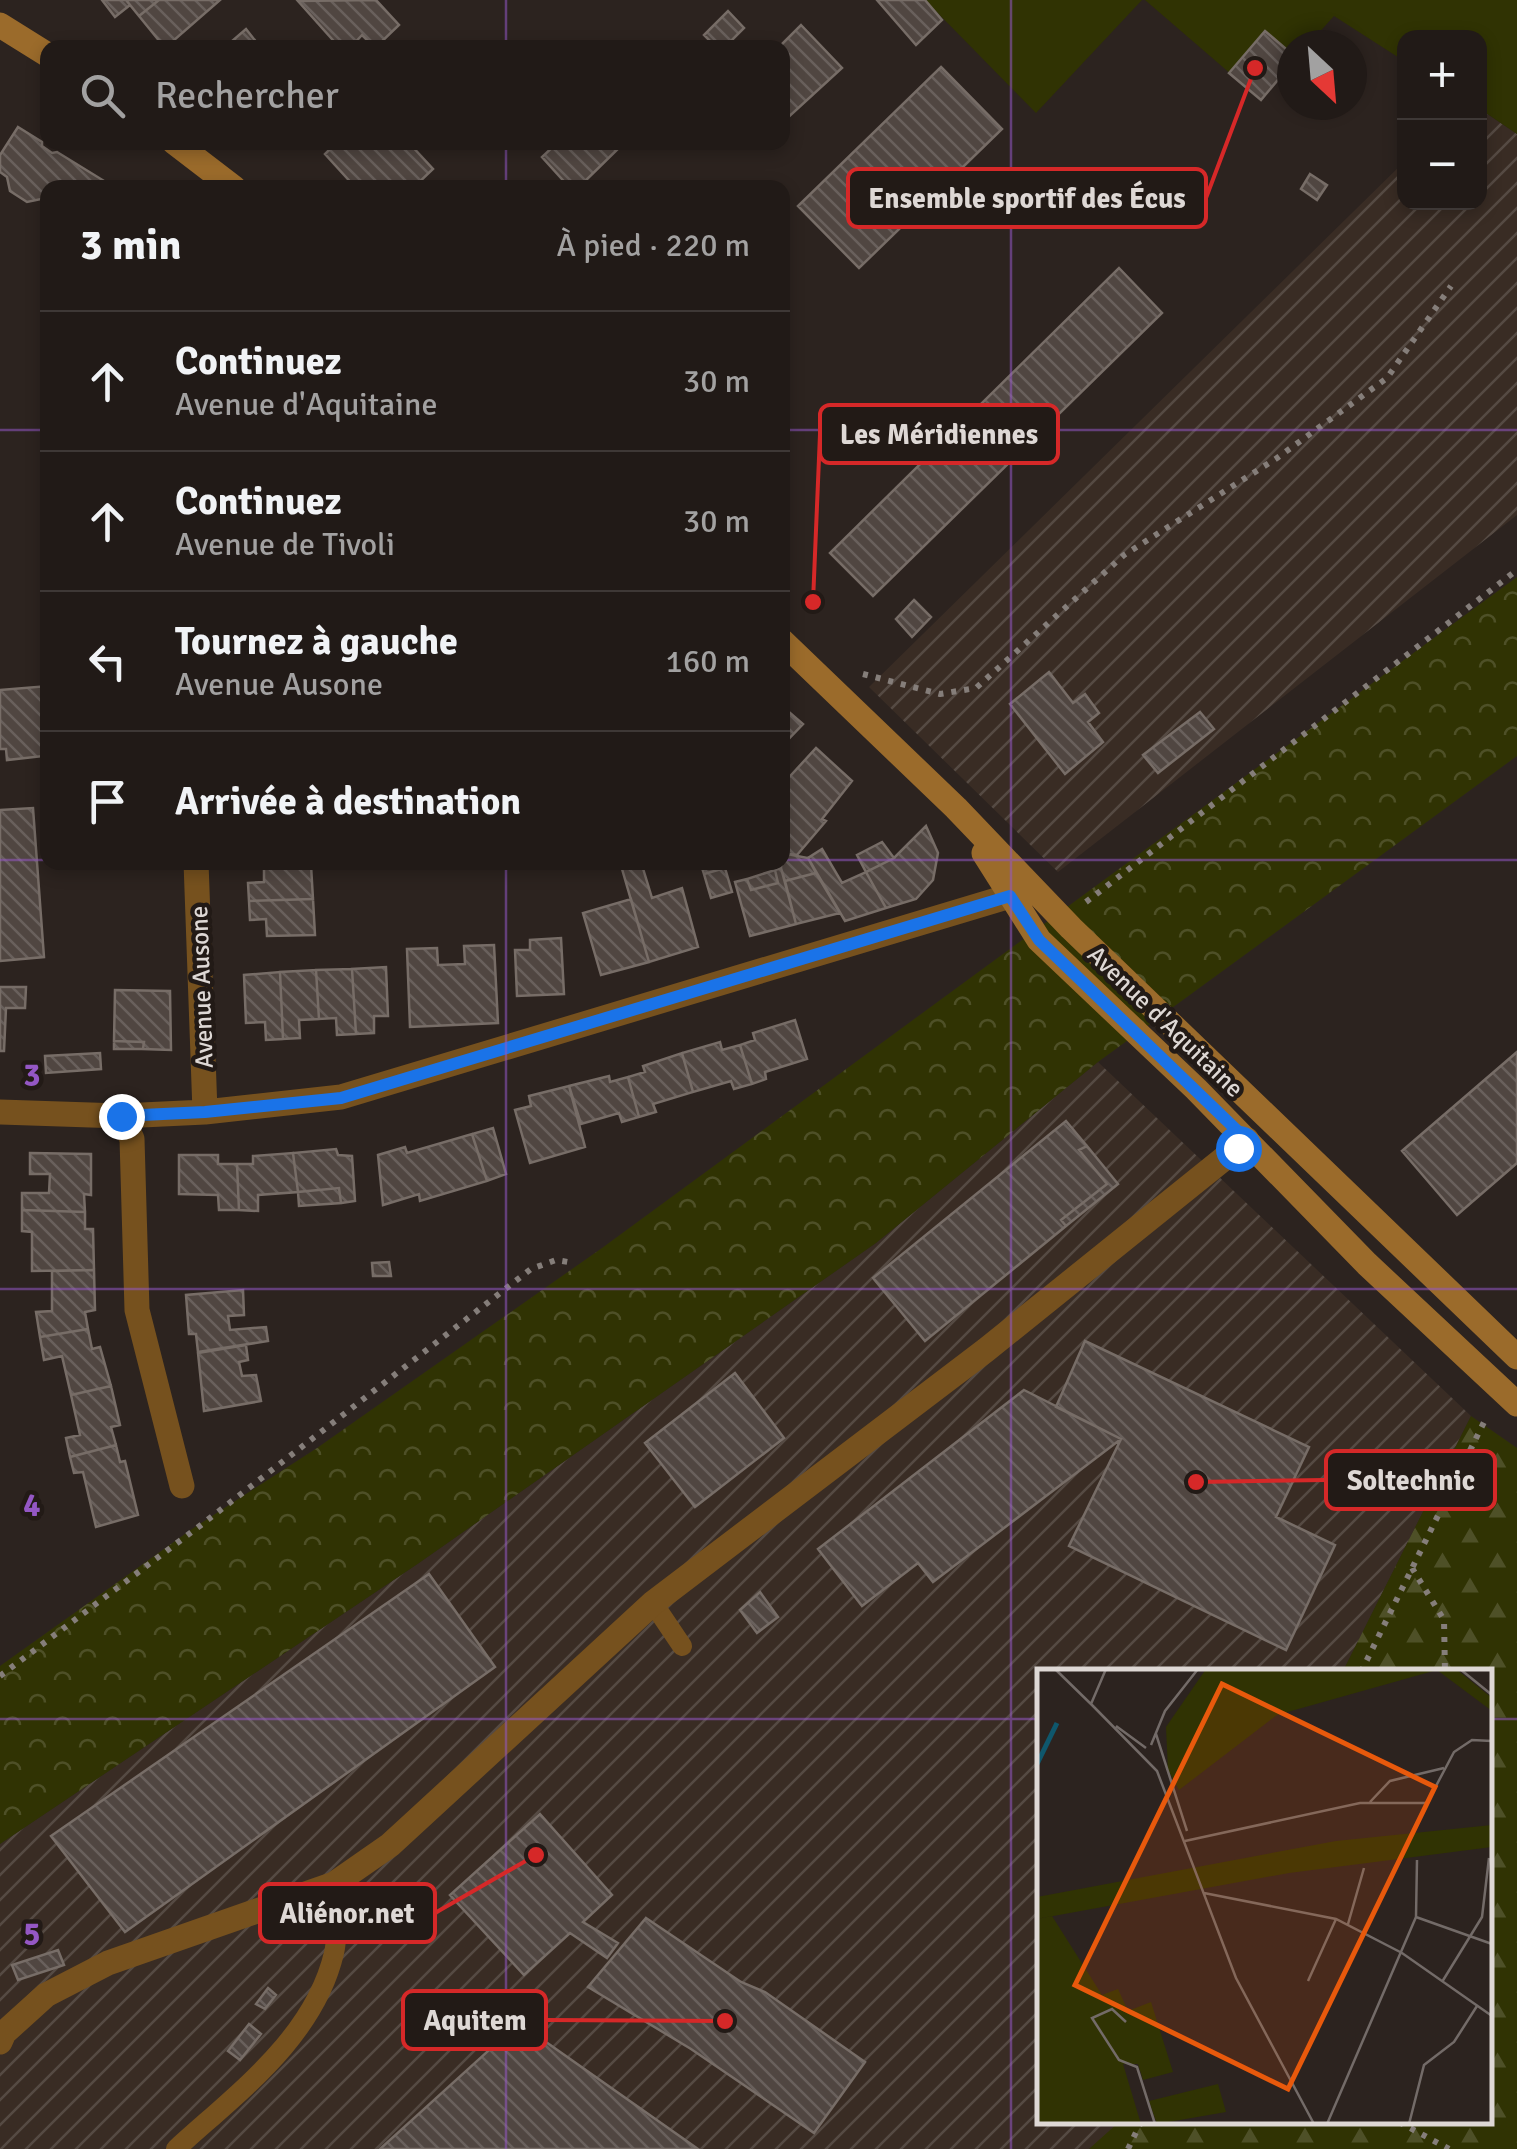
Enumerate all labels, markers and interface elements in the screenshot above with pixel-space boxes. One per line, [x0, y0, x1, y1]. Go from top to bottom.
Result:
north arrow [1277, 30, 1367, 120]
map controls [1397, 30, 1487, 210]
button: + [1397, 30, 1487, 120]
search box [40, 40, 790, 150]
icon: search [75, 68, 130, 123]
text: Rechercher [155, 72, 339, 119]
button: − [1397, 120, 1487, 210]
callout: Ensemble sportif des Écus [848, 169, 1206, 227]
text: Ensemble sportif des Écus [868, 180, 1186, 216]
text: 3 min [80, 220, 181, 271]
text: À pied · 220 m [557, 226, 750, 265]
text: Continuez [175, 338, 342, 385]
icon: ahead [80, 354, 135, 409]
text: 30 m [683, 362, 750, 401]
text: Avenue d'Aquitaine [175, 385, 437, 424]
callout: Les Méridiennes [820, 405, 1058, 463]
text: Les Méridiennes [840, 418, 1038, 452]
text: Continuez [175, 478, 342, 525]
icon: ahead [80, 494, 135, 549]
text: 30 m [683, 502, 750, 541]
text: Avenue de Tivoli [175, 525, 395, 564]
text: Tournez à gauche [175, 618, 458, 665]
icon: left [80, 634, 135, 689]
text: 160 m [666, 642, 750, 681]
text: Avenue Ausone [175, 665, 383, 704]
icon: arrive [80, 774, 135, 829]
text: Arrivée à destination [175, 778, 521, 825]
street label: Avenue Ausone [183, 905, 220, 1069]
street label: Avenue d'Aquitaine [1081, 939, 1250, 1104]
text: 3 [23, 1056, 41, 1095]
route end [99, 1094, 145, 1140]
route start [1216, 1126, 1262, 1172]
callout: Soltechnic [1326, 1451, 1495, 1509]
text: Soltechnic [1347, 1464, 1475, 1498]
text: 4 [23, 1486, 41, 1525]
inset map [1037, 1669, 1492, 2124]
callout: Aliénor.net [260, 1884, 435, 1942]
text: Aliénor.net [279, 1897, 415, 1931]
text: 5 [23, 1915, 41, 1954]
callout: Aquitem [403, 1991, 546, 2049]
text: Aquitem [423, 2004, 527, 2038]

